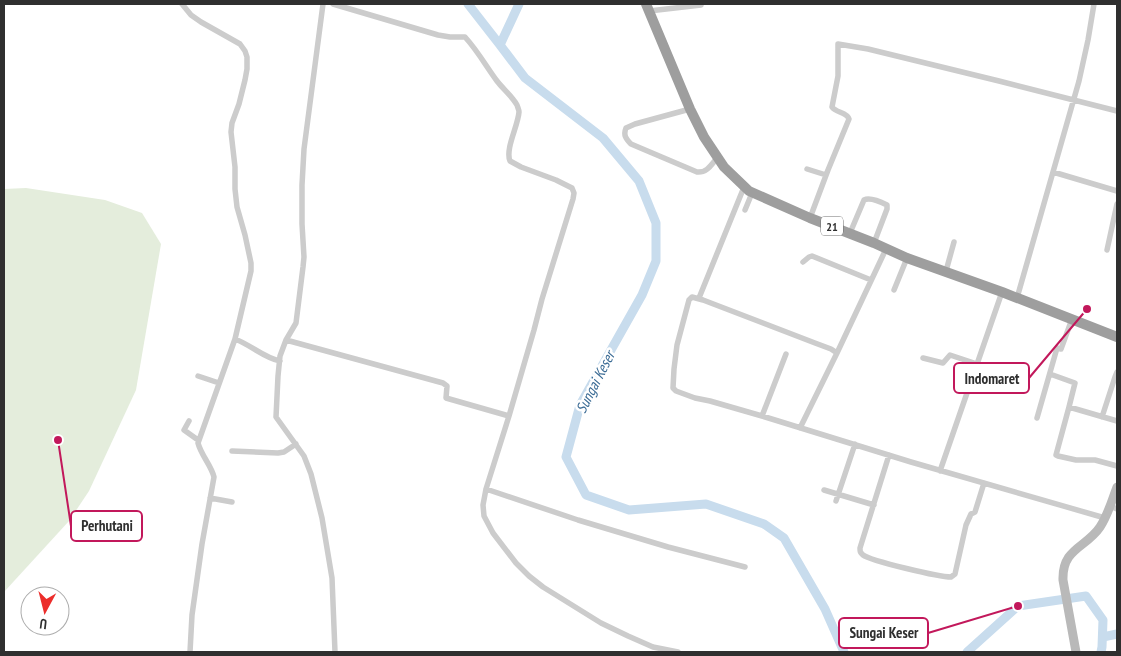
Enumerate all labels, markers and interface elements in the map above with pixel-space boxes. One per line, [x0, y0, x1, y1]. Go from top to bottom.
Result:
road number: 21 [821, 217, 843, 236]
water label: Sungai Keser [571, 346, 619, 416]
callout: Indomaret [954, 363, 1029, 393]
text: Indomaret [965, 369, 1020, 388]
callout: Perhutani [71, 511, 142, 541]
text: Perhutani [81, 516, 133, 535]
north arrow [20, 586, 70, 636]
text: U [39, 615, 48, 633]
callout: Sungai Keser [839, 618, 928, 648]
text: Sungai Keser [850, 623, 919, 642]

